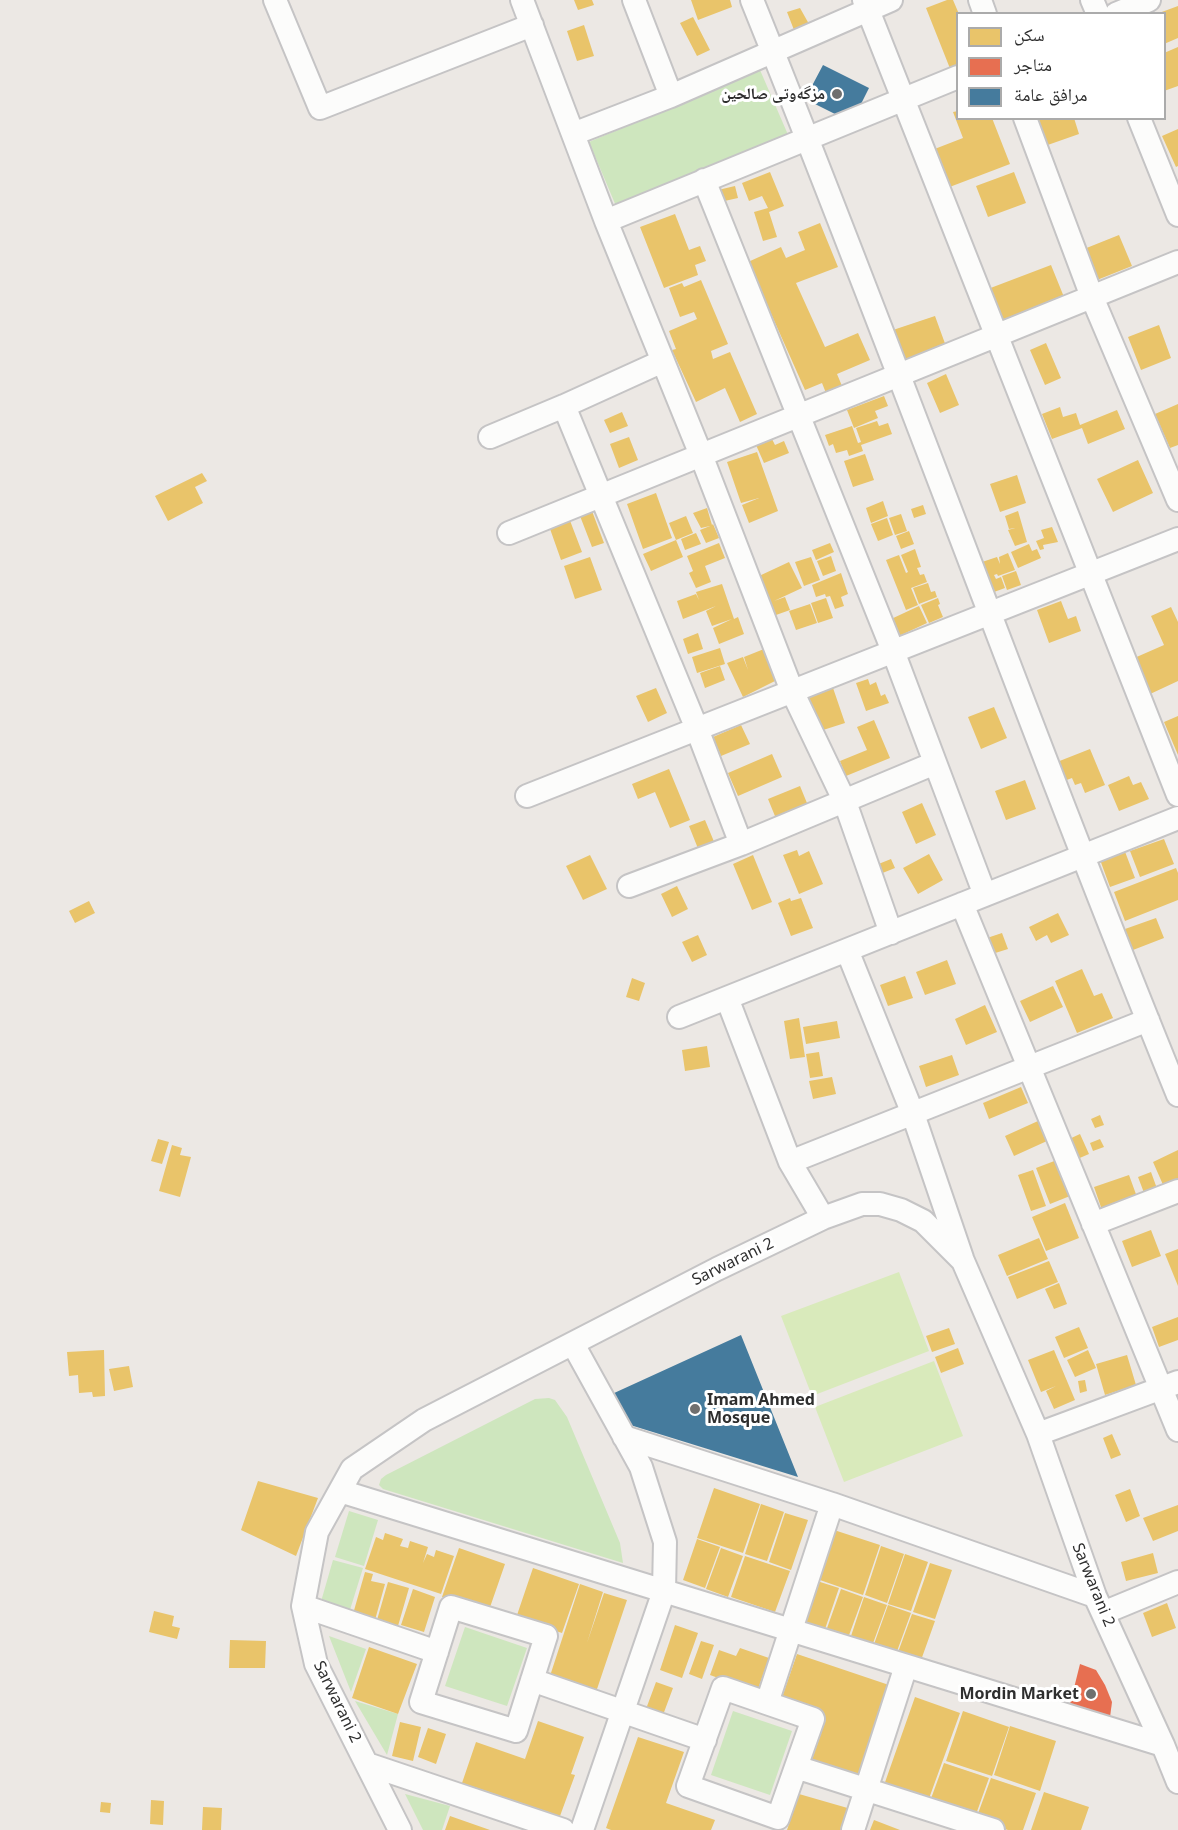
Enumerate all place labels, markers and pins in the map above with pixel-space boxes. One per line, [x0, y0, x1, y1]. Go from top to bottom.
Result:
place label: مزگەوتی صالحین [721, 84, 825, 104]
marker: مزگەوتی صالحین [830, 87, 844, 101]
place label: Imam Ahmed Mosque [707, 1390, 815, 1428]
marker: Imam Ahmed Mosque [688, 1402, 702, 1416]
place label: Mordin Market [959, 1684, 1079, 1704]
marker: Mordin Market [1084, 1687, 1098, 1701]

